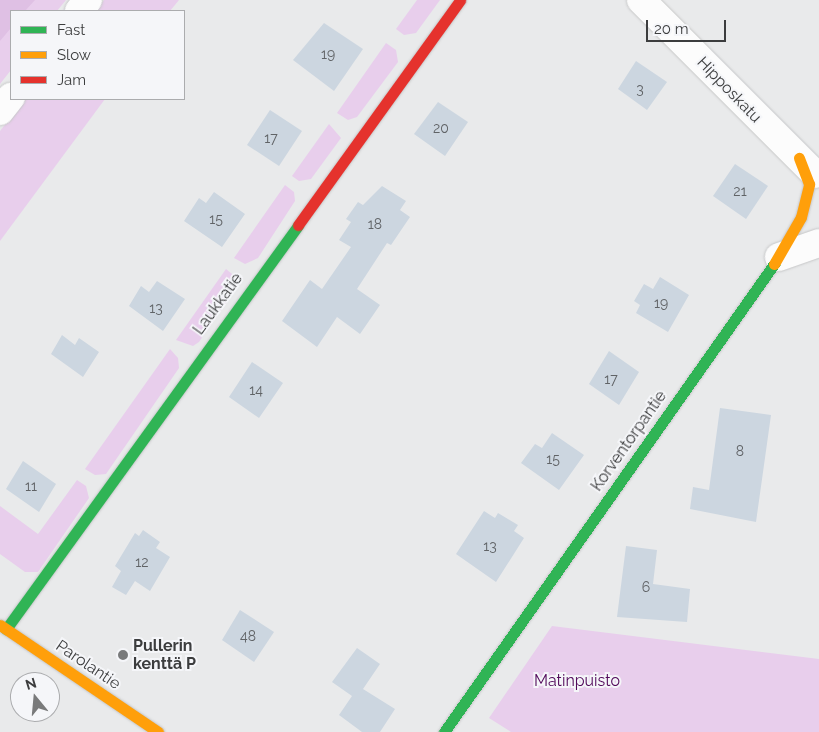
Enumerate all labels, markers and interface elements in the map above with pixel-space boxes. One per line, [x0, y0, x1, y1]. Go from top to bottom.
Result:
legend [10, 10, 185, 100]
scale bar [649, 10, 729, 42]
text: 20 m [654, 20, 689, 38]
text: Fast [57, 21, 85, 39]
text: Slow [57, 46, 91, 64]
house number: 19 [321, 46, 335, 62]
street label: Hipposkatu [693, 53, 765, 127]
text: Jam [57, 71, 86, 89]
house number: 3 [636, 81, 644, 97]
house number: 20 [433, 120, 449, 136]
house number: 17 [264, 130, 278, 146]
house number: 21 [733, 183, 747, 199]
house number: 15 [209, 211, 223, 227]
house number: 18 [368, 216, 382, 232]
street label: Laukkatie [189, 269, 247, 339]
house number: 19 [654, 295, 668, 311]
house number: 13 [149, 300, 163, 316]
house number: 17 [604, 371, 618, 387]
house number: 14 [249, 382, 263, 398]
street label: Korventorpantie [587, 387, 671, 495]
house number: 8 [736, 443, 744, 459]
house number: 15 [546, 451, 560, 467]
house number: 11 [25, 478, 37, 494]
house number: 13 [483, 538, 497, 554]
house number: 12 [135, 554, 149, 570]
house number: 6 [642, 579, 650, 595]
house number: 48 [240, 628, 256, 644]
street label: Parolantie [52, 636, 124, 694]
place label: Pullerin kenttä P [133, 636, 196, 674]
marker: Pullerin kenttä P [117, 649, 129, 661]
park label: Matinpuisto [534, 671, 620, 691]
north arrow [10, 672, 60, 722]
text: N [23, 674, 38, 693]

